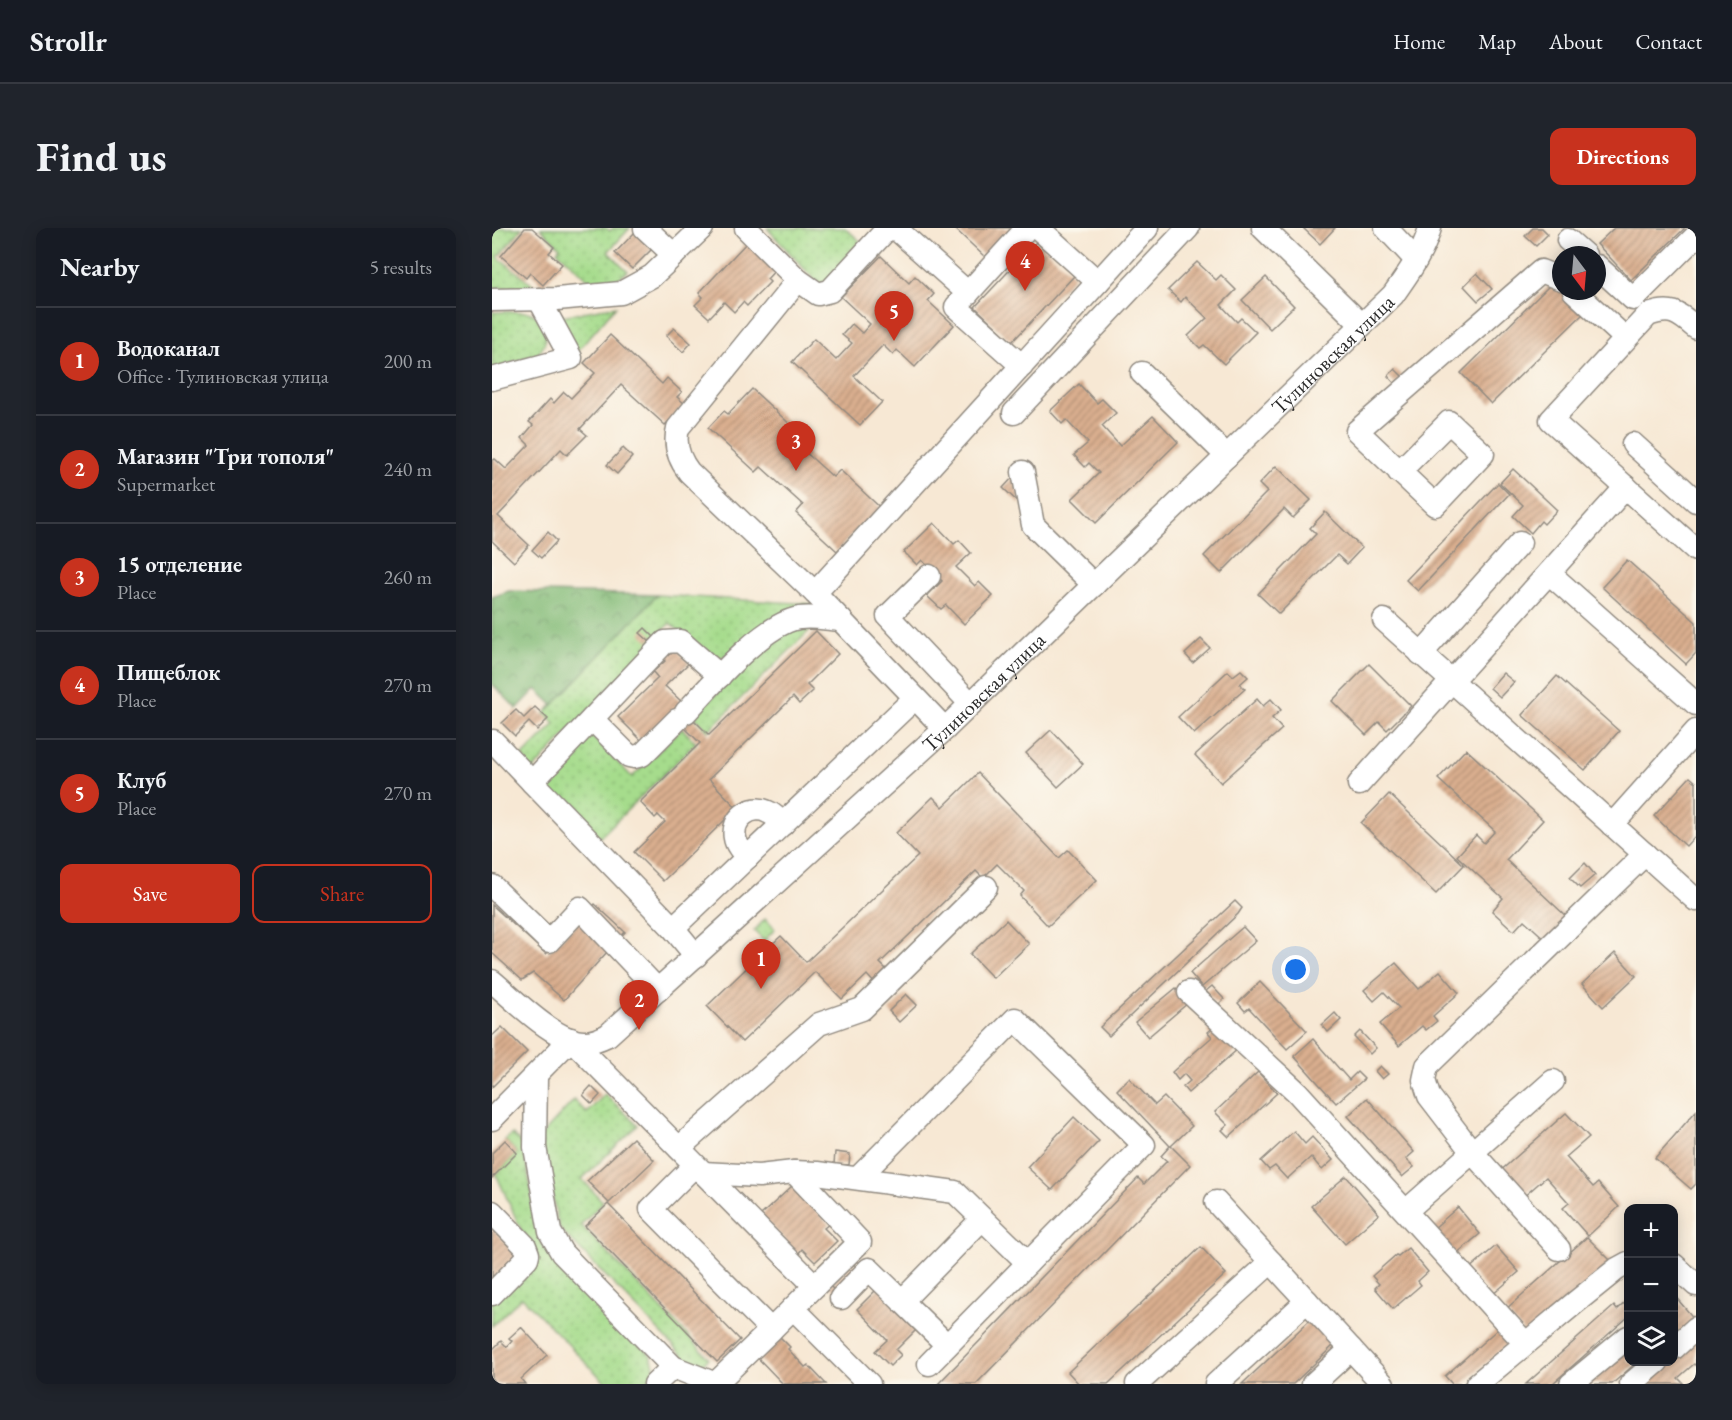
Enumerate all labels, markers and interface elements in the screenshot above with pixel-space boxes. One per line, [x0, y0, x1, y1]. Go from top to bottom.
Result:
text: Strollr [30, 23, 107, 59]
text: Home [1393, 28, 1445, 55]
text: Map [1478, 28, 1516, 55]
text: About [1549, 28, 1602, 55]
text: Contact [1635, 28, 1702, 55]
button: Directions [1550, 128, 1696, 185]
text: Find us [36, 129, 167, 184]
pin: 4 [1006, 242, 1044, 291]
north arrow [1552, 246, 1606, 300]
text: Nearby [60, 250, 140, 284]
text: 5 results [369, 254, 432, 280]
street label: Тулиновская улица [1265, 287, 1400, 419]
pin: 5 [874, 291, 914, 341]
text: Водоканал [117, 334, 220, 363]
text: 1 [74, 348, 85, 374]
text: 200 m [384, 348, 432, 374]
text: Office · Тулиновская улица [117, 363, 329, 389]
pin: 3 [776, 422, 816, 471]
text: Магазин "Три тополя" [117, 442, 334, 471]
text: 2 [74, 456, 85, 482]
text: 240 m [384, 456, 432, 482]
text: Supermarket [117, 471, 215, 497]
text: 15 отделение [117, 550, 242, 579]
text: 3 [74, 564, 85, 590]
text: 260 m [384, 564, 432, 590]
text: Place [117, 579, 156, 605]
street label: Тулиновская улица [916, 626, 1051, 757]
text: Пищеблок [117, 658, 220, 687]
text: 4 [74, 672, 85, 698]
text: 270 m [384, 672, 432, 698]
text: Place [117, 687, 156, 713]
text: Клуб [117, 766, 166, 795]
text: 5 [74, 780, 85, 806]
text: 270 m [384, 780, 432, 806]
text: Place [117, 795, 156, 821]
button: Save [60, 864, 240, 923]
button: Share [252, 864, 432, 923]
pin: 1 [742, 940, 780, 989]
your location [1281, 955, 1310, 984]
pin: 2 [620, 980, 658, 1030]
map controls [1624, 1204, 1678, 1366]
button: + [1624, 1204, 1678, 1258]
button: − [1624, 1258, 1678, 1312]
button: layers [1624, 1312, 1678, 1366]

